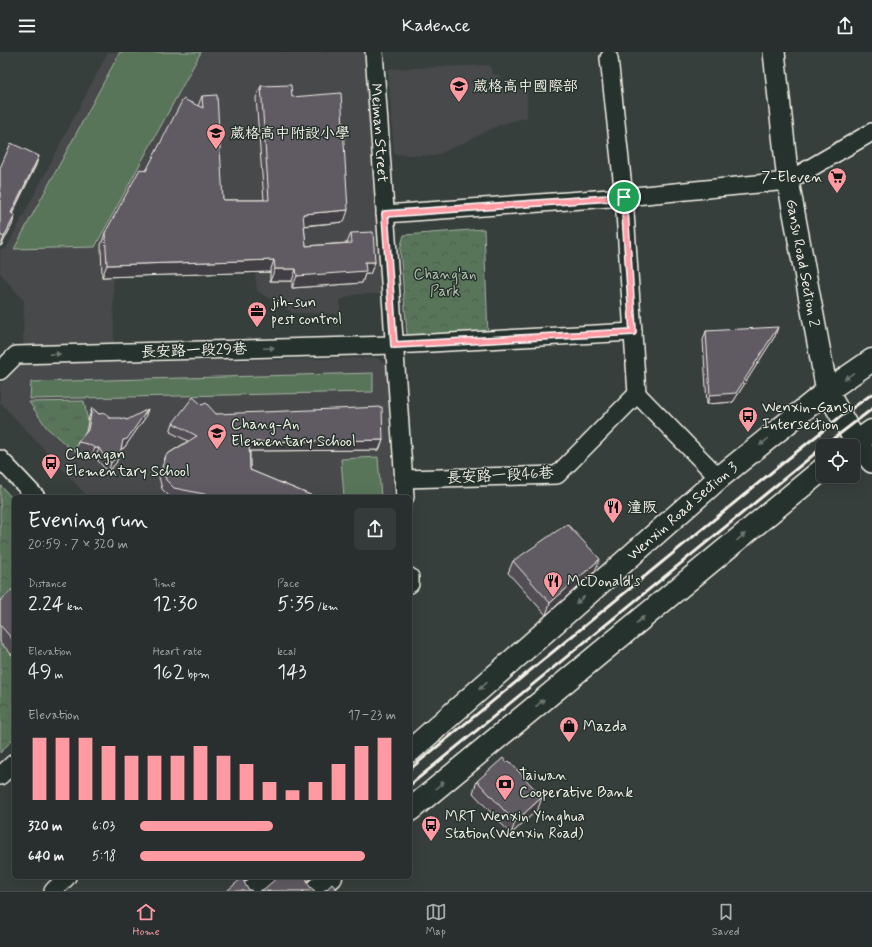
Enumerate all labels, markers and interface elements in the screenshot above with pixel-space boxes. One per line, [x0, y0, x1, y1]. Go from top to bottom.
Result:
text: Kadence [402, 14, 470, 38]
icon: menu [16, 15, 38, 37]
icon: share [834, 15, 856, 37]
school or university icon: 葳格高中國際部 [448, 75, 470, 103]
place label: 葳格高中國際部 [473, 77, 578, 97]
street label: Meiman Street [365, 83, 392, 183]
school or university icon: 葳格高中附設小學 [205, 122, 227, 150]
place label: 葳格高中附設小學 [230, 124, 350, 144]
supermarket icon: 7-Eleven [826, 166, 848, 194]
place label: 7-Eleven [761, 168, 823, 188]
pin [607, 180, 641, 214]
icon: arrive [613, 186, 635, 208]
street label: Gansu Road Section 2 [781, 197, 824, 329]
park label: Chang'an Park [413, 265, 477, 302]
place label: jih-sun pest control [270, 293, 342, 330]
office icon: jih-sun pest control [246, 300, 268, 328]
street label: 長安路一段29巷 [141, 339, 247, 363]
one-way arrow [263, 345, 276, 351]
one-way arrow [49, 351, 62, 357]
one-way arrow [844, 372, 855, 380]
place label: Wenxin-Gansu Intersection [762, 398, 853, 435]
bus stop icon: Wenxin-Gansu Intersection [737, 405, 759, 433]
place label: Chang-An Elementary School [231, 415, 356, 452]
school or university icon: Chang-An Elementary School [206, 422, 228, 450]
one-way arrow [758, 438, 769, 447]
map controls [816, 439, 860, 483]
button: locate [816, 439, 860, 483]
place label: Changan Elementary School [65, 445, 190, 482]
bus stop icon: Changan Elementary School [40, 452, 62, 480]
street label: Wenxin Road Section 3 [623, 458, 743, 566]
street label: 長安路一段46巷 [446, 463, 554, 489]
restaurant icon: 潼阪 [602, 496, 624, 524]
place label: 潼阪 [627, 498, 657, 518]
text: Evening run [28, 507, 148, 535]
button: share [354, 508, 396, 550]
one-way arrow [735, 533, 746, 541]
text: 20:59 · 7 × 320 m [28, 536, 128, 553]
restaurant icon: McDonald's [542, 570, 564, 598]
place label: McDonald's [567, 572, 641, 592]
text: Distance [28, 577, 67, 591]
text: Time [153, 577, 176, 591]
text: Pace [277, 577, 299, 591]
text: 2.24 [28, 591, 64, 618]
text: 12:30 [153, 591, 198, 618]
text: 5:35 [277, 591, 314, 618]
one-way arrow [575, 596, 586, 605]
text: km [64, 600, 83, 614]
text: /km [314, 600, 338, 614]
one-way arrow [635, 615, 646, 624]
text: Elevation [28, 645, 71, 659]
text: Heart rate [153, 645, 202, 659]
text: kcal [277, 645, 296, 659]
text: 49 [28, 659, 52, 686]
text: 162 [153, 659, 185, 686]
text: 143 [277, 659, 307, 686]
text: m [52, 668, 63, 682]
text: bpm [185, 668, 210, 682]
one-way arrow [478, 682, 488, 691]
one-way arrow [535, 698, 546, 707]
text: Elevation [28, 707, 79, 724]
text: 17–23 m [348, 707, 396, 724]
shop icon: Mazda [558, 715, 580, 743]
place label: Mazda [583, 717, 627, 737]
place label: Taiwan Cooperative Bank [519, 766, 633, 803]
bank icon: Taiwan Cooperative Bank [494, 773, 516, 801]
one-way arrow [435, 781, 445, 790]
place label: MRT Wenxin Yinghua Station(Wenxin Road) [445, 807, 585, 844]
bus stop icon: MRT Wenxin Yinghua Station(Wenxin Road) [420, 814, 442, 842]
text: 320 m [28, 818, 62, 835]
text: 6:03 [92, 818, 115, 835]
text: 640 m [28, 848, 64, 865]
text: 5:18 [92, 848, 116, 865]
tab: Home [132, 901, 160, 939]
tab: Map [425, 901, 447, 939]
tab: Saved [712, 901, 740, 939]

